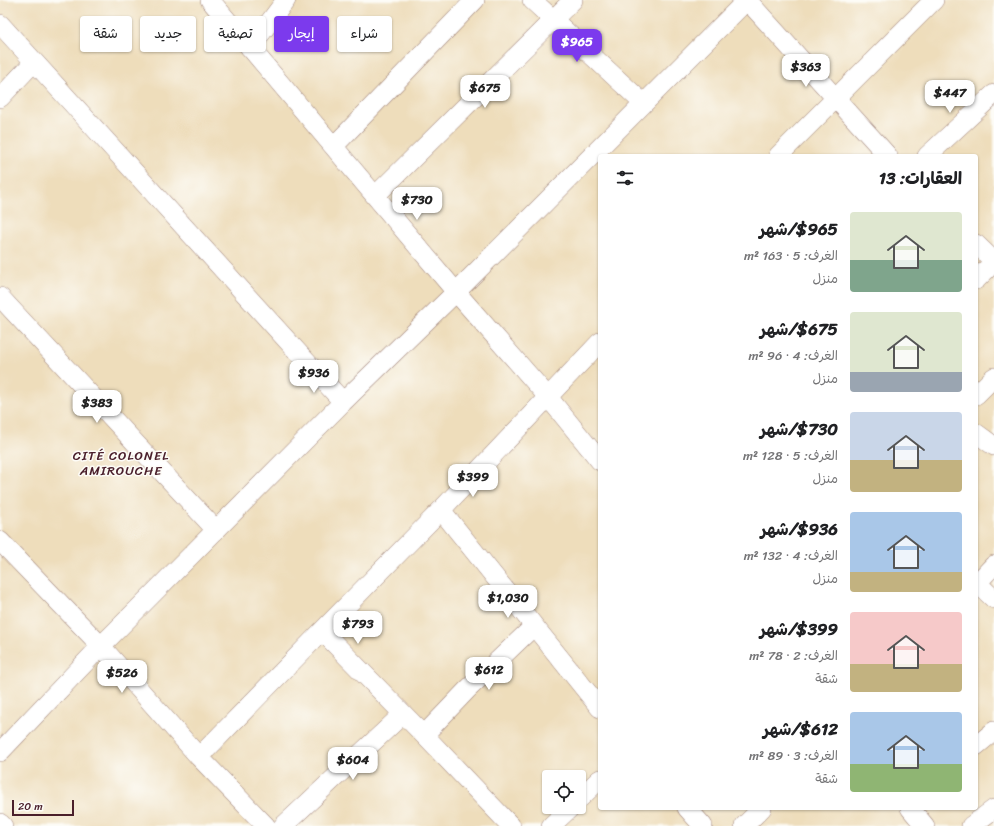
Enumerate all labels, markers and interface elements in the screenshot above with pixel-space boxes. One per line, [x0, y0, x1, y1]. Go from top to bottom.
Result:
chip: شقة [80, 16, 132, 52]
chip: جديد [140, 16, 196, 52]
chip: تصفية [204, 16, 266, 52]
chip: إيجار [274, 16, 329, 52]
chip: شراء [337, 16, 392, 52]
pin: $965 [553, 29, 601, 63]
text: $965 [561, 30, 593, 53]
pin: $363 [782, 54, 830, 88]
text: $363 [791, 55, 821, 78]
pin: $675 [461, 75, 509, 109]
text: $675 [469, 76, 501, 99]
pin: $447 [926, 80, 974, 114]
text: $447 [934, 81, 966, 104]
text: العقارات: 13 [879, 163, 962, 193]
icon: filters [614, 167, 636, 189]
pin: $730 [393, 187, 441, 221]
text: $730 [401, 188, 433, 211]
text: $965/شهر [759, 214, 838, 244]
icon: home [882, 228, 930, 276]
text: الغرف: 5 · 163 m² [744, 244, 838, 267]
text: منزل [812, 267, 838, 290]
text: $675/شهر [760, 314, 838, 344]
icon: home [882, 328, 930, 376]
text: الغرف: 4 · 96 m² [748, 344, 838, 367]
pin: $936 [290, 360, 338, 394]
text: $936 [298, 361, 330, 384]
text: منزل [812, 367, 838, 390]
pin: $383 [73, 390, 121, 424]
text: $383 [82, 391, 112, 414]
text: $730/شهر [760, 414, 838, 444]
icon: home [882, 428, 930, 476]
district label: CITÉ COLONEL AMIROUCHE [73, 444, 169, 482]
text: الغرف: 5 · 128 m² [743, 444, 838, 467]
pin: $399 [449, 464, 497, 498]
text: $399 [457, 465, 489, 488]
text: منزل [812, 467, 838, 490]
text: $936/شهر [760, 514, 838, 544]
icon: home [882, 528, 930, 576]
text: الغرف: 4 · 132 m² [744, 544, 838, 567]
text: منزل [812, 567, 838, 590]
pin: $1,030 [475, 585, 541, 619]
text: $1,030 [487, 586, 529, 609]
pin: $793 [334, 611, 382, 645]
text: $793 [342, 612, 374, 635]
text: $399/شهر [760, 614, 838, 644]
icon: home [882, 628, 930, 676]
text: الغرف: 2 · 78 m² [749, 644, 838, 667]
pin: $612 [465, 657, 513, 691]
text: $612 [474, 658, 504, 681]
pin: $526 [98, 660, 146, 694]
text: $526 [106, 661, 138, 684]
text: شقة [815, 667, 838, 690]
text: $612/شهر [763, 714, 838, 744]
icon: home [882, 728, 930, 776]
text: الغرف: 3 · 89 m² [749, 744, 838, 767]
pin: $604 [329, 747, 377, 781]
text: $604 [337, 748, 369, 771]
text: شقة [815, 767, 838, 790]
map controls [542, 770, 586, 814]
button: locate [542, 770, 586, 814]
text: 20 m [18, 797, 43, 816]
scale bar [12, 798, 74, 817]

